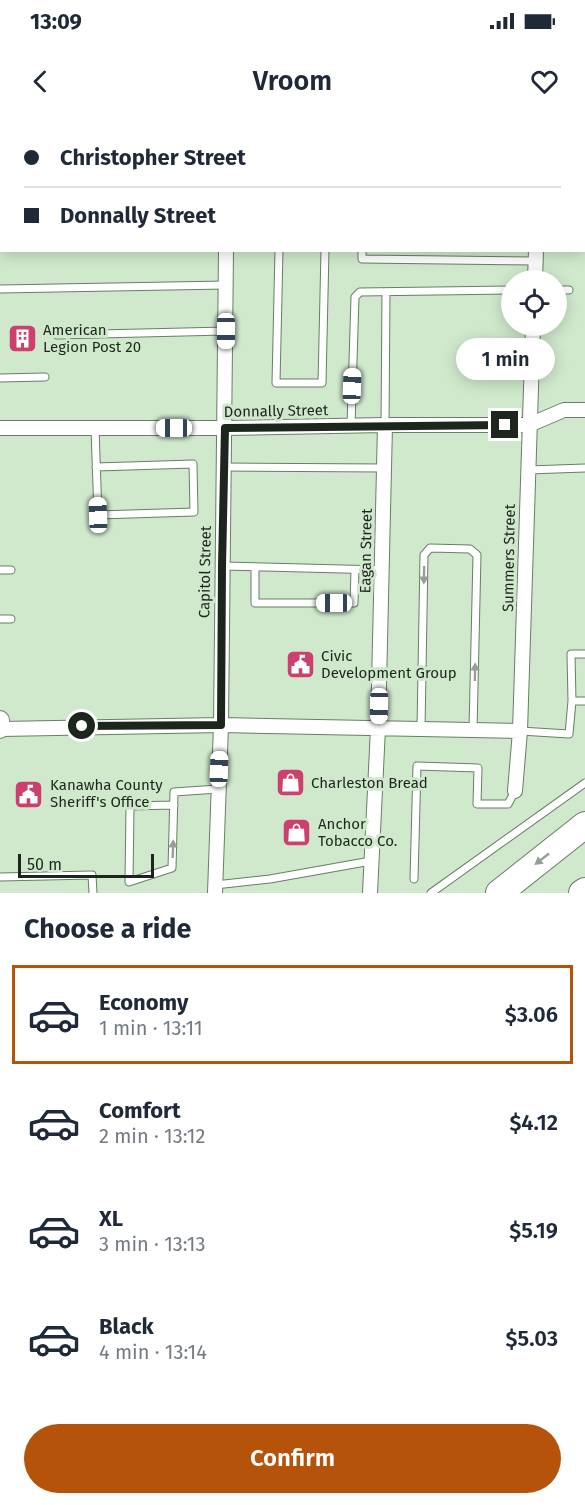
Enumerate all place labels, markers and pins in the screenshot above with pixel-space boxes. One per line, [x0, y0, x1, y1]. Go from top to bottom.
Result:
place label: American Legion Post 20 [43, 321, 141, 356]
building icon: American Legion Post 20 [6, 323, 38, 355]
place label: Civic Development Group [321, 647, 457, 682]
public building icon: Civic Development Group [284, 649, 316, 681]
shop icon: Charleston Bread [274, 767, 306, 799]
place label: Charleston Bread [311, 774, 428, 792]
place label: Kanawha County Sheriff's Office [50, 776, 163, 811]
public building icon: Kanawha County Sheriff's Office [13, 778, 45, 810]
place label: Anchor Tobacco Co. [318, 815, 397, 850]
shop icon: Anchor Tobacco Co. [281, 817, 313, 849]

